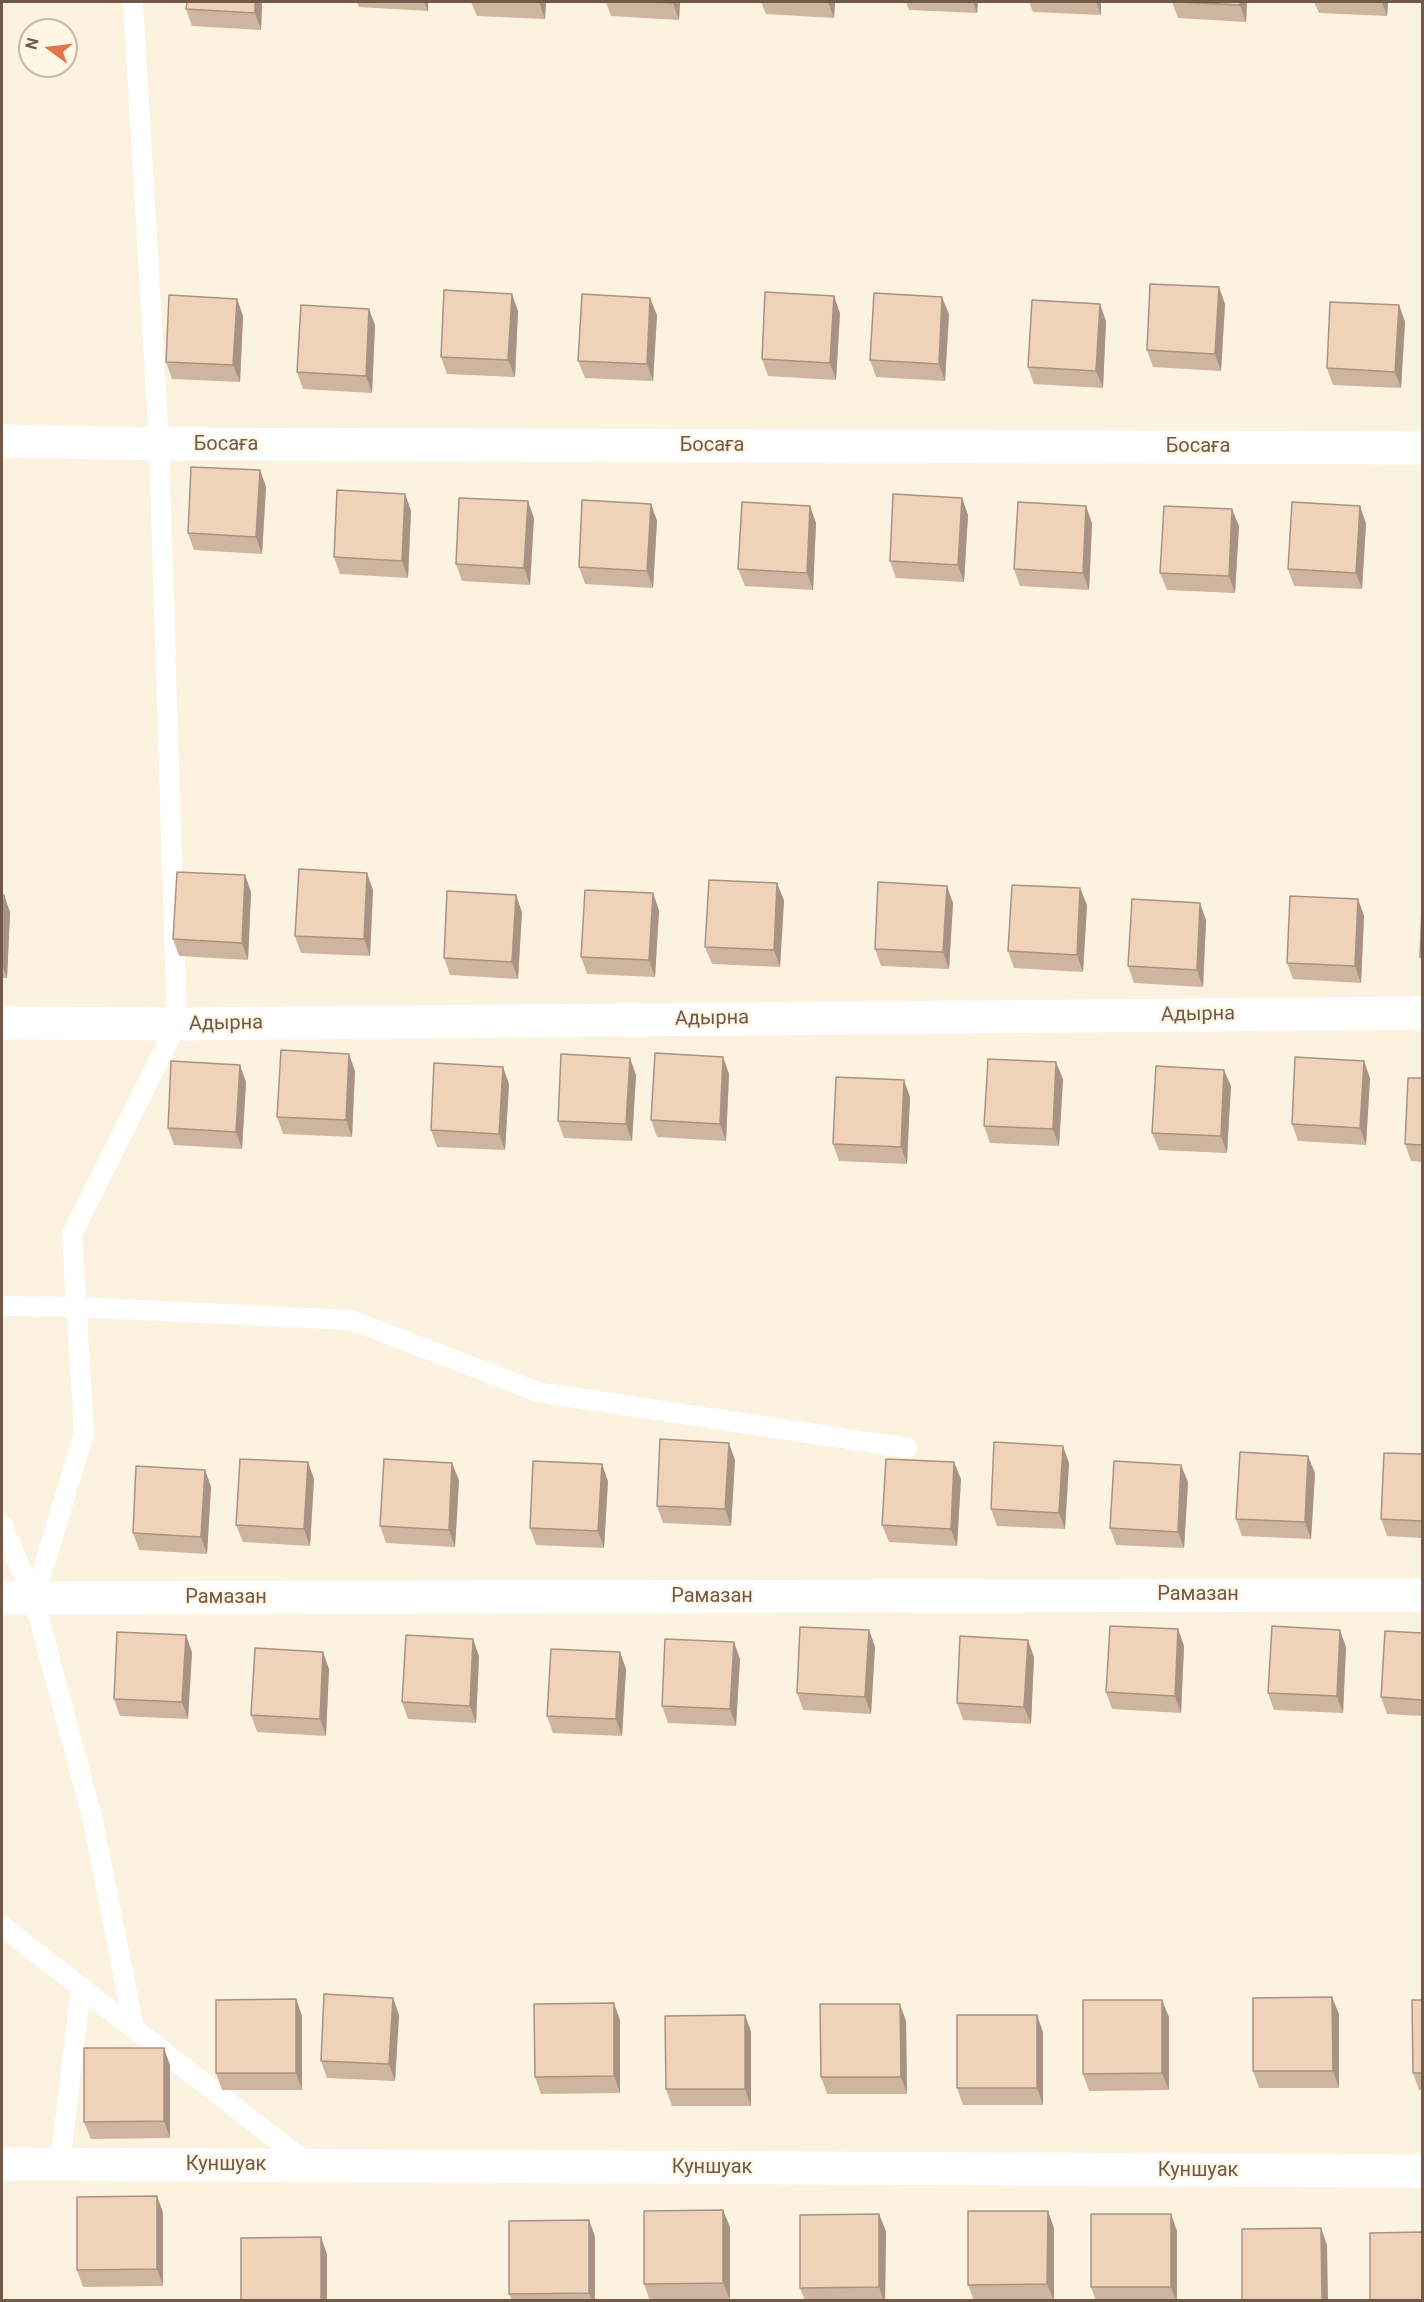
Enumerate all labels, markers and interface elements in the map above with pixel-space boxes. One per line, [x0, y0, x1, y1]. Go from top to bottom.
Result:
north arrow [18, 18, 78, 78]
text: N [21, 36, 43, 52]
street label: Босаға [194, 433, 258, 457]
street label: Босаға [680, 434, 744, 458]
street label: Босаға [1166, 435, 1230, 459]
street label: Адырна [1161, 1002, 1235, 1028]
street label: Адырна [675, 1006, 749, 1032]
street label: Адырна [189, 1011, 263, 1037]
street label: Рамазан [1157, 1583, 1239, 1607]
street label: Рамазан [671, 1585, 753, 1609]
street label: Рамазан [185, 1586, 267, 1610]
street label: Куншуак [186, 2153, 266, 2177]
street label: Куншуак [672, 2156, 752, 2180]
street label: Куншуак [1158, 2159, 1238, 2183]

